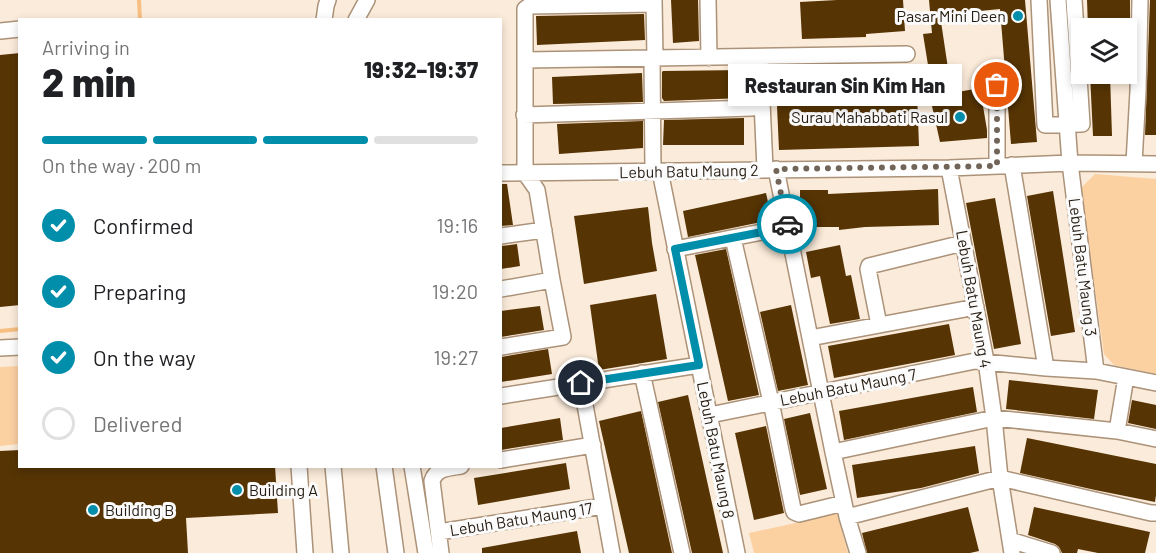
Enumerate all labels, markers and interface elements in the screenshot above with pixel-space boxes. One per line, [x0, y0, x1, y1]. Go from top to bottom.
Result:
place label: Pasar Mini Deen [897, 6, 1006, 25]
marker: Pasar Mini Deen [1011, 9, 1025, 23]
map controls [1071, 18, 1137, 84]
button: layers [1071, 18, 1137, 84]
text: Arriving in [42, 35, 130, 59]
text: 19:32–19:37 [364, 56, 478, 82]
text: 2 min [42, 58, 136, 105]
pin [971, 59, 1022, 110]
callout: Restauran Sin Kim Han [727, 64, 961, 106]
icon: bag [980, 68, 1013, 101]
text: Restauran Sin Kim Han [745, 73, 945, 97]
place label: Surau Mahabbati Rasul [791, 107, 948, 126]
marker: Surau Mahabbati Rasul [953, 110, 967, 124]
text: On the way · 200 m [42, 153, 201, 177]
street label: Lebuh Batu Maung 2 [619, 160, 759, 181]
courier [757, 194, 817, 254]
street label: Lebuh Batu Maung 3 [1066, 197, 1101, 337]
icon: car [771, 208, 804, 241]
icon: check [42, 209, 75, 242]
text: Confirmed [93, 212, 193, 238]
text: 19:16 [437, 213, 478, 237]
street label: Lebuh Batu Maung 4 [953, 228, 996, 369]
icon: check [42, 275, 75, 308]
text: Preparing [93, 278, 186, 304]
text: 19:20 [432, 279, 478, 303]
icon: check [42, 341, 75, 374]
text: On the way [93, 344, 196, 370]
text: 19:27 [434, 345, 478, 369]
pin [555, 357, 606, 408]
street label: Lebuh Batu Maung 7 [778, 364, 918, 409]
icon: home [564, 366, 597, 399]
street label: Lebuh Batu Maung 8 [694, 380, 739, 520]
text: Delivered [93, 410, 182, 436]
place label: Building A [249, 480, 318, 499]
marker: Building A [230, 483, 244, 497]
street label: Lebuh Batu Maung 17 [448, 498, 594, 539]
place label: Building B [105, 500, 174, 519]
marker: Building B [86, 503, 100, 517]

